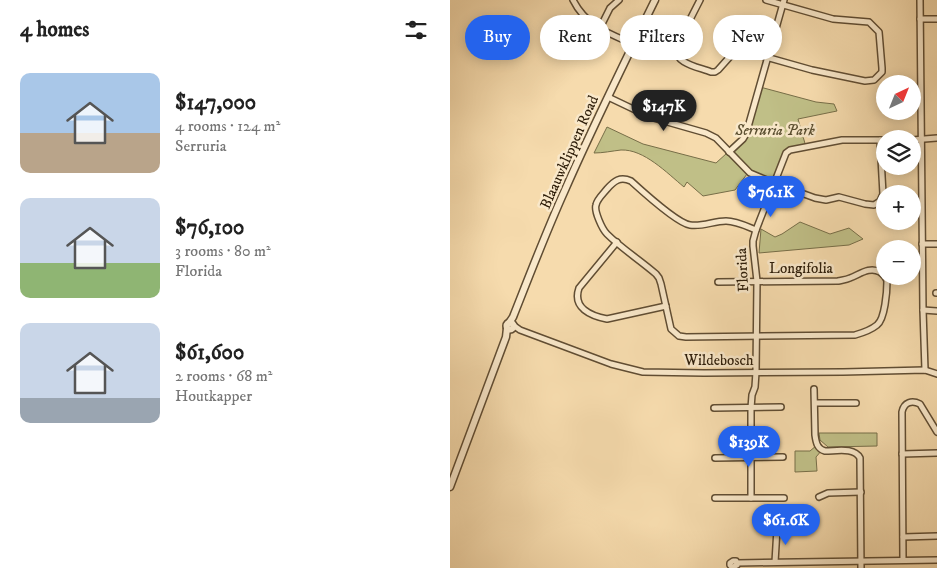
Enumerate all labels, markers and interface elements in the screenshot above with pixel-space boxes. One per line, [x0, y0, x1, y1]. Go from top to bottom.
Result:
chip: Buy [465, 15, 530, 60]
chip: Rent [540, 15, 610, 60]
chip: Filters [620, 15, 703, 60]
chip: New [713, 15, 782, 60]
icon: filters [402, 16, 430, 44]
text: 4 homes [20, 17, 89, 43]
north arrow [876, 75, 921, 120]
map controls [876, 75, 921, 285]
text: $147,000 [175, 90, 256, 116]
pin: $147K [629, 90, 699, 132]
street label: Blaauwklippen Road [536, 92, 603, 212]
icon: home [60, 93, 120, 153]
text: $147K [643, 96, 685, 116]
text: 4 rooms · 124 m² [175, 116, 280, 136]
park label: Serruria Park [734, 121, 815, 140]
button: layers [876, 130, 921, 175]
text: Serruria [175, 136, 227, 156]
pin: $76.1K [730, 176, 812, 218]
text: $76.1K [748, 182, 794, 202]
button: + [876, 185, 921, 230]
text: $76,100 [175, 215, 244, 241]
icon: home [60, 218, 120, 278]
button: − [876, 240, 921, 285]
text: 3 rooms · 80 m² [175, 241, 271, 261]
street label: Florida [732, 247, 753, 293]
street label: Longifolia [769, 259, 834, 278]
text: Florida [175, 261, 222, 281]
text: $61,600 [175, 340, 244, 366]
icon: home [60, 343, 120, 403]
street label: Wildebosch [683, 351, 754, 370]
text: 2 rooms · 68 m² [175, 366, 272, 386]
text: Houtkapper [175, 386, 252, 406]
pin: $139K [714, 426, 784, 468]
text: $139K [729, 432, 769, 452]
pin: $61.6K [745, 504, 827, 546]
text: $61.6K [763, 510, 809, 530]

